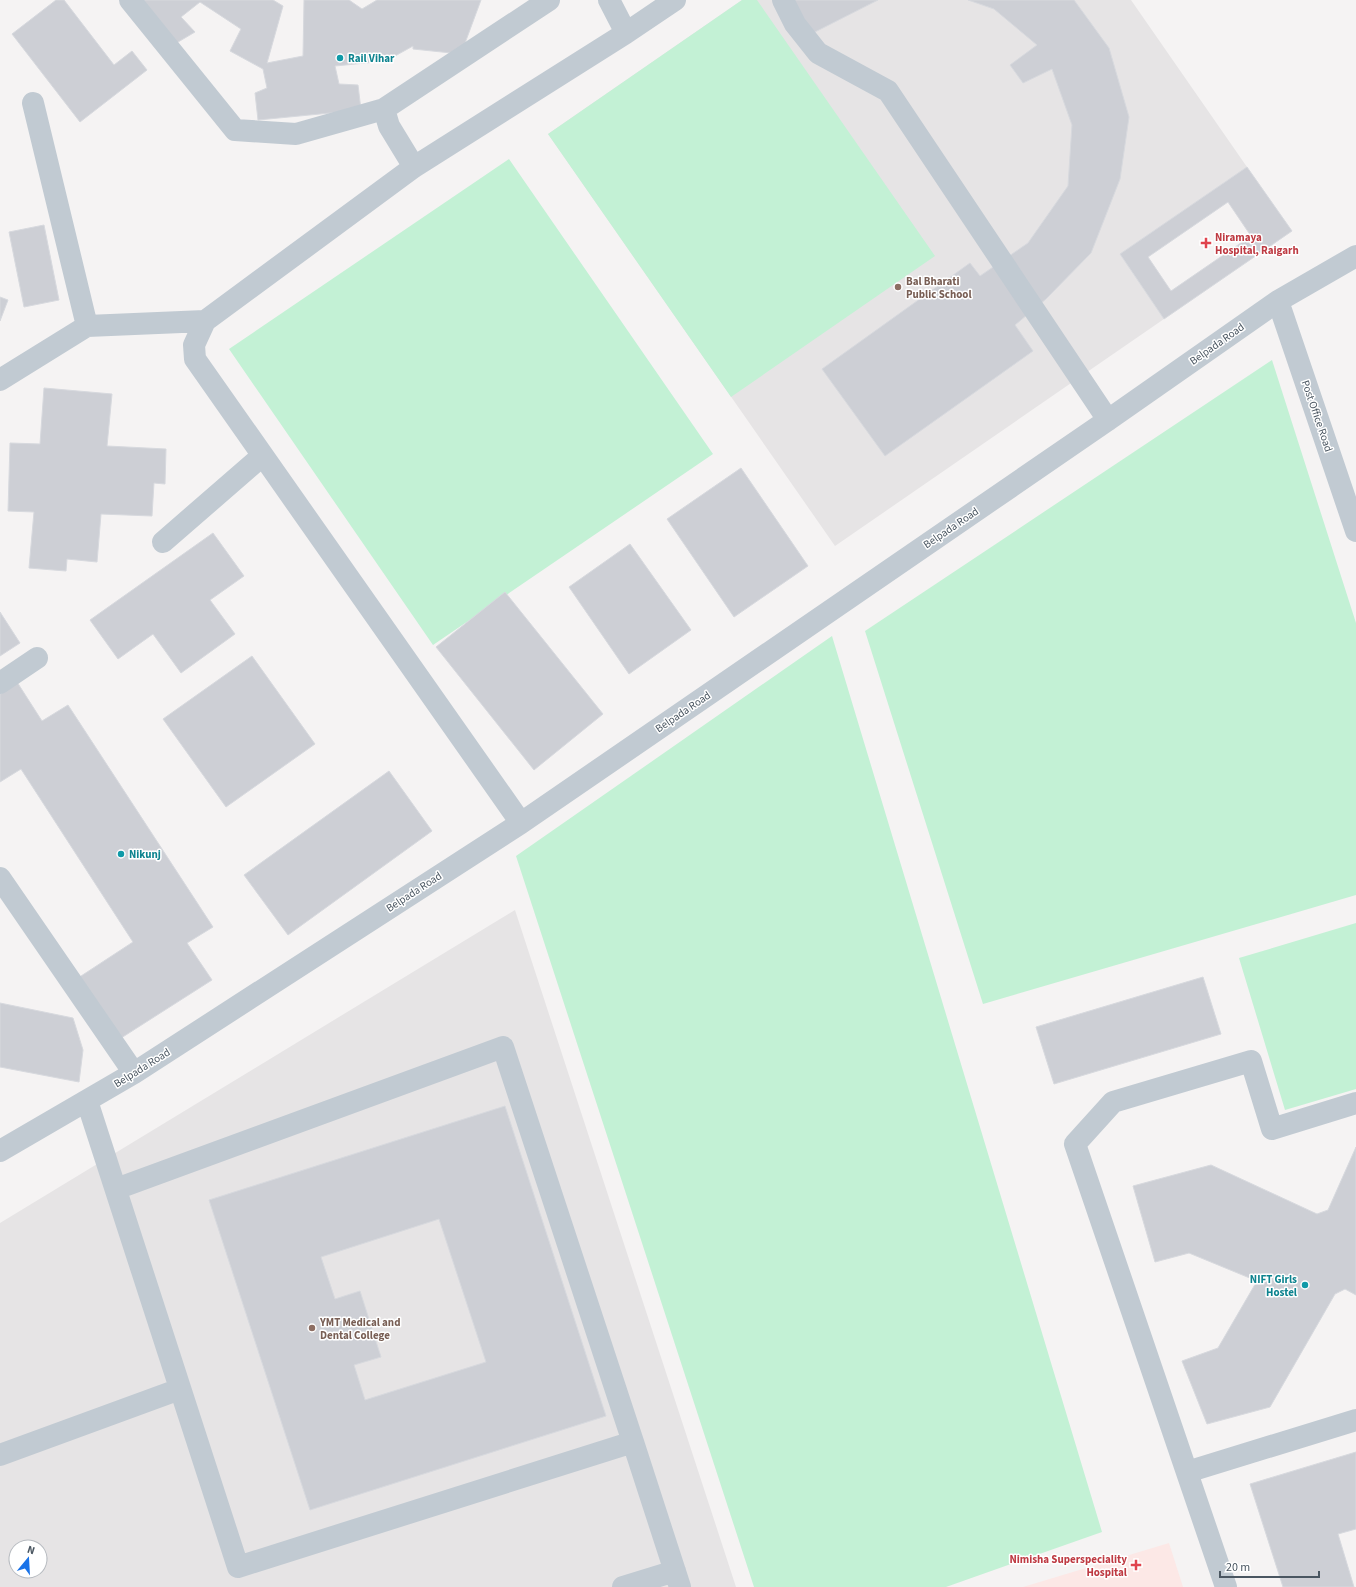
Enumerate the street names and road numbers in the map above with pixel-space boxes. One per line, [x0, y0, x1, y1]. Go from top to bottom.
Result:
street label: Belpada Road [1187, 320, 1247, 368]
street label: Post Office Road [1298, 378, 1336, 454]
street label: Belpada Road [920, 504, 982, 552]
street label: Belpada Road [652, 688, 714, 736]
street label: Belpada Road [383, 868, 445, 916]
street label: Belpada Road [111, 1045, 173, 1091]

